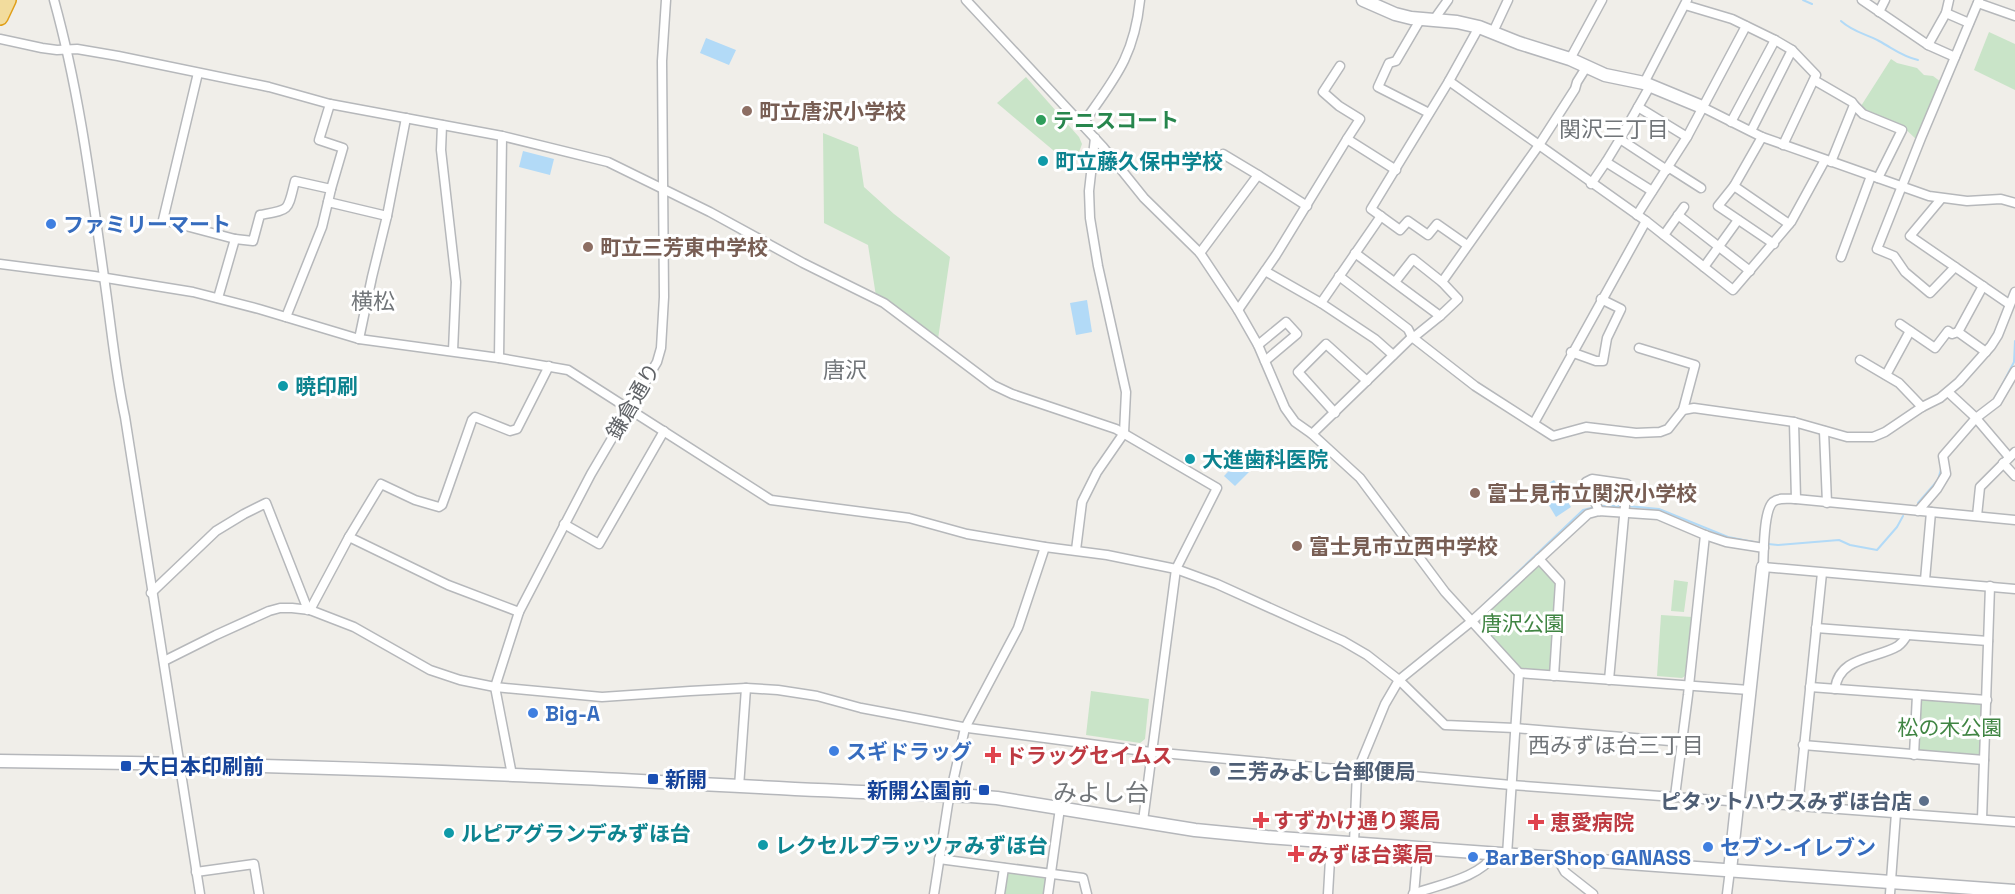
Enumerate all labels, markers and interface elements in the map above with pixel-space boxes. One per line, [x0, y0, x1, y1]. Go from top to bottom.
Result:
place label: 町立唐沢小学校 [759, 98, 906, 125]
marker: 町立唐沢小学校 [740, 104, 754, 118]
place label: テニスコート [1053, 107, 1179, 134]
marker: テニスコート [1034, 113, 1048, 127]
district label: 関沢三丁目 [1559, 115, 1669, 143]
place label: 町立藤久保中学校 [1055, 148, 1223, 175]
marker: 町立藤久保中学校 [1036, 154, 1050, 168]
place label: ファミリーマート [63, 211, 231, 238]
marker: ファミリーマート [44, 217, 58, 231]
place label: 町立三芳東中学校 [600, 234, 768, 261]
marker: 町立三芳東中学校 [581, 240, 595, 254]
district label: 横松 [351, 287, 395, 315]
district label: 唐沢 [823, 356, 867, 384]
street label: 鎌倉通り [600, 358, 666, 444]
place label: 暁印刷 [295, 373, 358, 400]
marker: 暁印刷 [276, 379, 290, 393]
place label: 大進歯科医院 [1202, 446, 1328, 473]
marker: 大進歯科医院 [1183, 452, 1197, 466]
place label: 富士見市立関沢小学校 [1487, 480, 1697, 507]
marker: 富士見市立関沢小学校 [1468, 486, 1482, 500]
place label: 富士見市立西中学校 [1309, 533, 1498, 560]
marker: 富士見市立西中学校 [1290, 539, 1304, 553]
park label: 唐沢公園 [1481, 610, 1565, 637]
place label: Big-A [545, 700, 600, 727]
marker: Big-A [526, 706, 540, 720]
park label: 松の木公園 [1898, 714, 2003, 741]
district label: 西みずほ台三丁目 [1528, 731, 1704, 759]
place label: スギドラッグ [846, 738, 972, 765]
place label: ドラッグセイムス [1005, 742, 1173, 769]
marker: スギドラッグ [827, 744, 841, 758]
marker: ドラッグセイムス [986, 748, 1000, 762]
place label: 大日本印刷前 [138, 753, 264, 780]
place label: 三芳みよし台郵便局 [1227, 758, 1416, 785]
marker: 大日本印刷前 [119, 759, 133, 773]
marker: 三芳みよし台郵便局 [1208, 764, 1222, 778]
place label: 新開 [665, 766, 707, 793]
marker: 新開 [646, 772, 660, 786]
place label: 新開公園前 [867, 777, 972, 804]
district label: みよし台 [1053, 777, 1149, 808]
marker: 新開公園前 [977, 783, 991, 797]
place label: ピタットハウスみずほ台店 [1660, 788, 1912, 815]
marker: ピタットハウスみずほ台店 [1917, 794, 1931, 808]
place label: すずかけ通り薬局 [1273, 807, 1441, 834]
place label: 恵愛病院 [1550, 809, 1634, 836]
marker: すずかけ通り薬局 [1254, 813, 1268, 827]
marker: 恵愛病院 [1527, 813, 1545, 831]
place label: ルピアグランデみずほ台 [461, 820, 691, 847]
marker: ルピアグランデみずほ台 [442, 826, 456, 840]
place label: レクセルプラッツァみずほ台 [775, 832, 1048, 859]
place label: セブン-イレブン [1720, 834, 1876, 861]
marker: レクセルプラッツァみずほ台 [756, 838, 770, 852]
marker: セブン-イレブン [1701, 840, 1715, 854]
place label: みずほ台薬局 [1308, 841, 1434, 868]
place label: BarBerShop GANASS [1485, 844, 1691, 871]
marker: みずほ台薬局 [1289, 847, 1303, 861]
marker: BarBerShop GANASS [1466, 850, 1480, 864]

